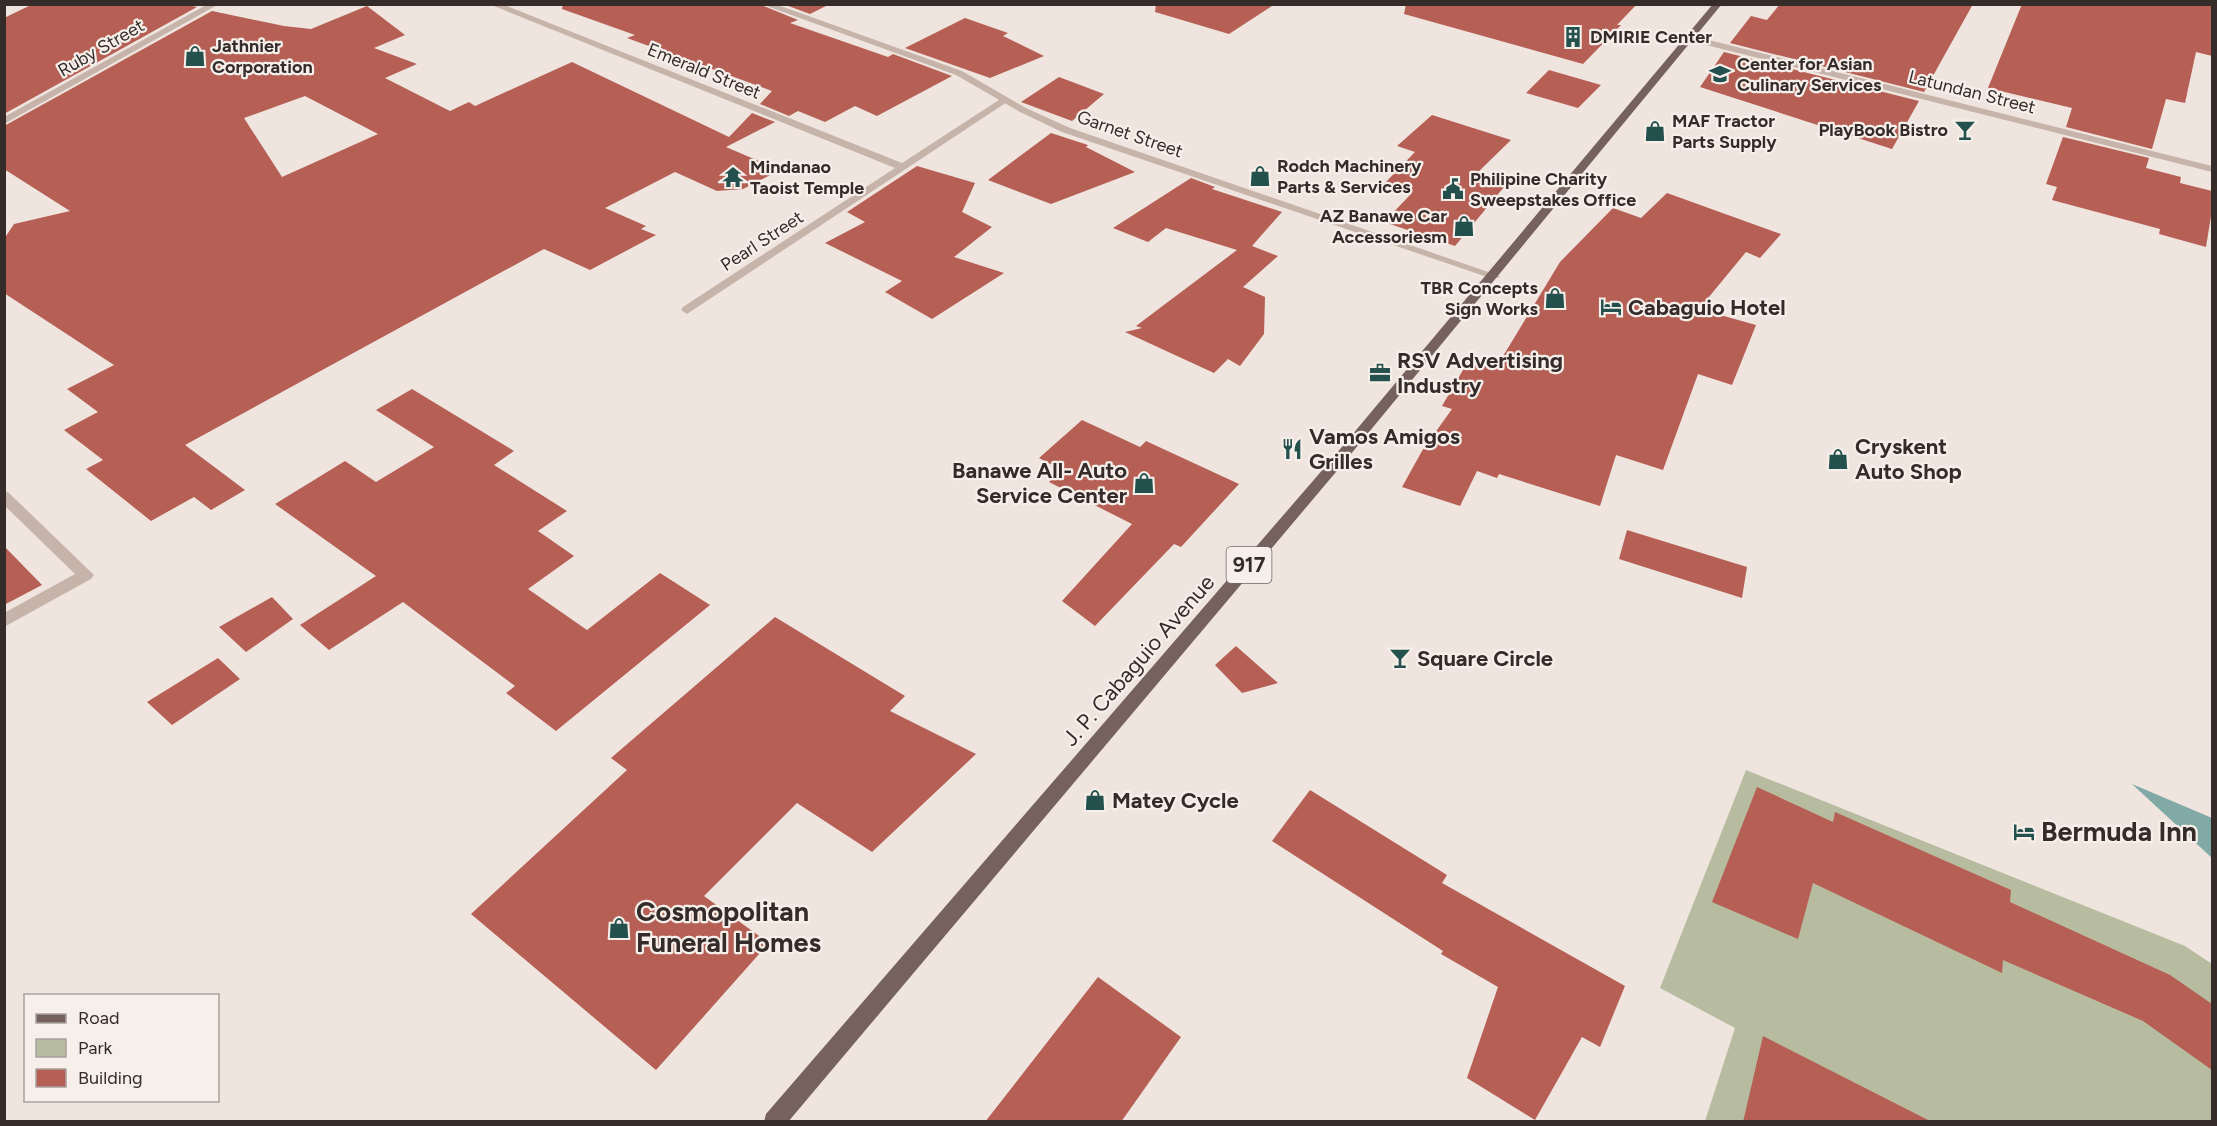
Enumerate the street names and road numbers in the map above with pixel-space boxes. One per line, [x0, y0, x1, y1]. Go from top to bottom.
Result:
street label: Ruby Street [54, 14, 148, 82]
street label: Emerald Street [644, 38, 764, 104]
street label: Latundan Street [1906, 66, 2038, 118]
street label: Garnet Street [1074, 106, 1186, 162]
street label: Pearl Street [717, 206, 808, 276]
road number: 917 [1226, 547, 1272, 583]
street label: J. P. Cabaguio Avenue [1057, 569, 1220, 752]

